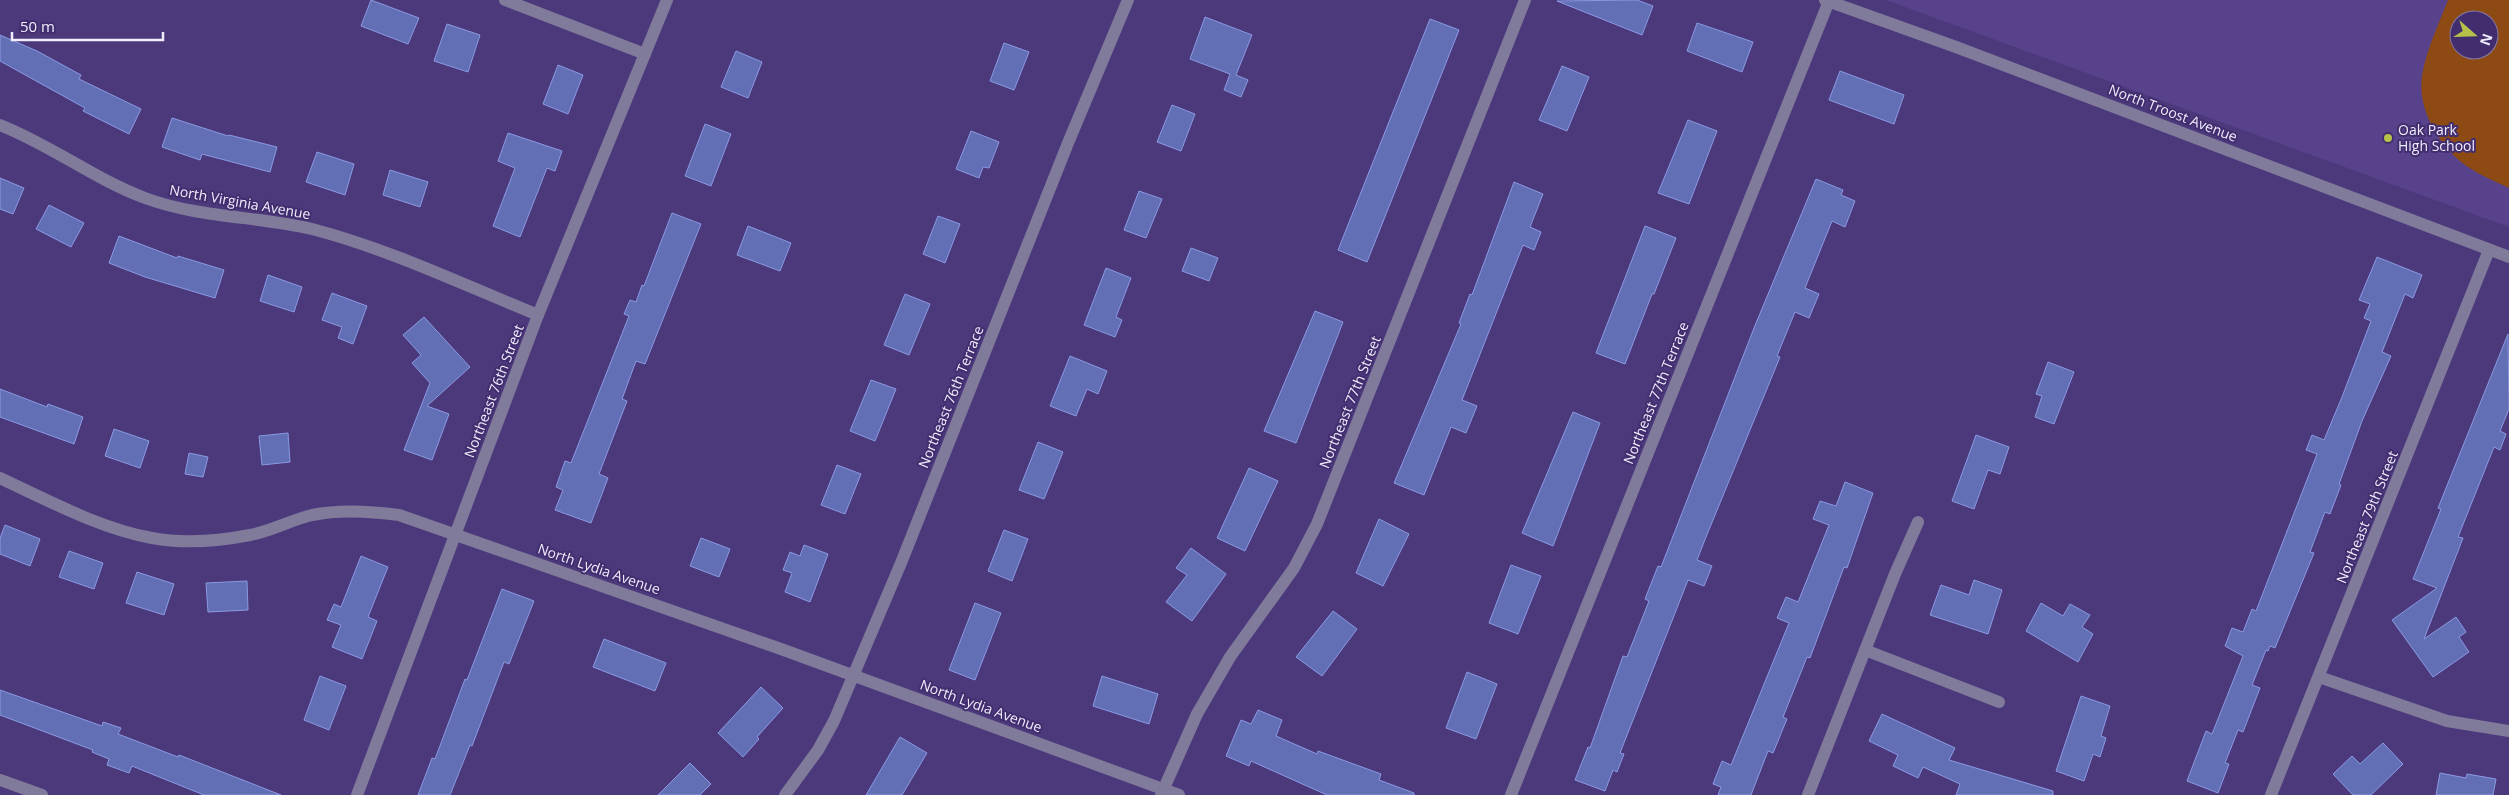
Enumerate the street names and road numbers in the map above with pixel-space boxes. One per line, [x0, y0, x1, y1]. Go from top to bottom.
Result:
street label: North Troost Avenue [2106, 79, 2240, 146]
street label: North Virginia Avenue [168, 180, 312, 223]
street label: Northeast 77th Terrace [1618, 319, 1693, 467]
street label: Northeast 76th Street [459, 321, 528, 460]
street label: Northeast 76th Terrace [913, 323, 988, 471]
street label: Northeast 77th Street [1314, 333, 1385, 471]
street label: Northeast 79th Street [2331, 448, 2402, 586]
street label: North Lydia Avenue [535, 539, 663, 598]
street label: North Lydia Avenue [918, 675, 1045, 736]

